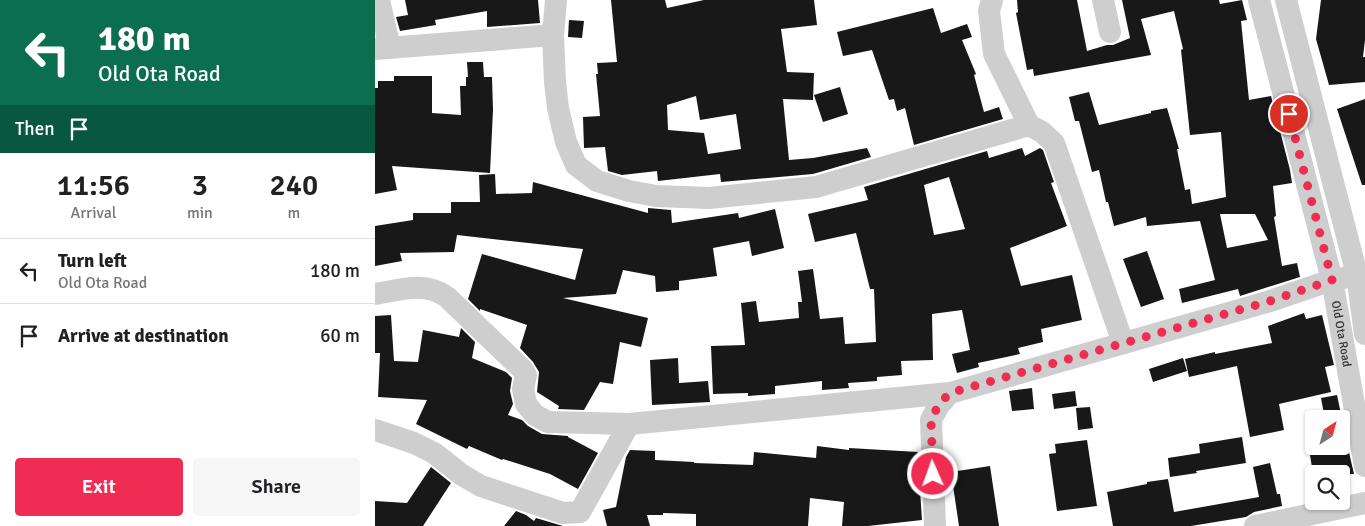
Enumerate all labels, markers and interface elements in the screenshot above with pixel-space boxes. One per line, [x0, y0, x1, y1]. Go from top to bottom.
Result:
text: 180 m [98, 17, 191, 60]
icon: left [15, 20, 80, 85]
text: Old Ota Road [98, 60, 221, 87]
pin [1268, 93, 1310, 135]
icon: arrive [1275, 100, 1303, 128]
icon: arrive [65, 115, 93, 143]
text: Then [15, 117, 55, 141]
text: 11:56 [57, 167, 130, 204]
text: 3 [192, 167, 208, 204]
text: 240 [270, 167, 318, 204]
text: Arrival [70, 203, 116, 223]
text: min [187, 203, 213, 223]
text: m [287, 203, 300, 223]
text: Turn left [58, 249, 127, 273]
icon: left [15, 257, 43, 285]
text: 180 m [310, 259, 360, 283]
text: Old Ota Road [58, 273, 147, 293]
street label: Old Ota Road [1328, 300, 1354, 368]
icon: arrive [15, 322, 43, 350]
text: Arrive at destination [58, 324, 229, 348]
text: 60 m [320, 324, 360, 348]
north arrow [1305, 410, 1350, 455]
map controls [1305, 410, 1350, 510]
position arrow [906, 447, 958, 499]
button: Exit [15, 458, 183, 516]
button: Share [193, 458, 360, 516]
button: search [1305, 465, 1350, 510]

